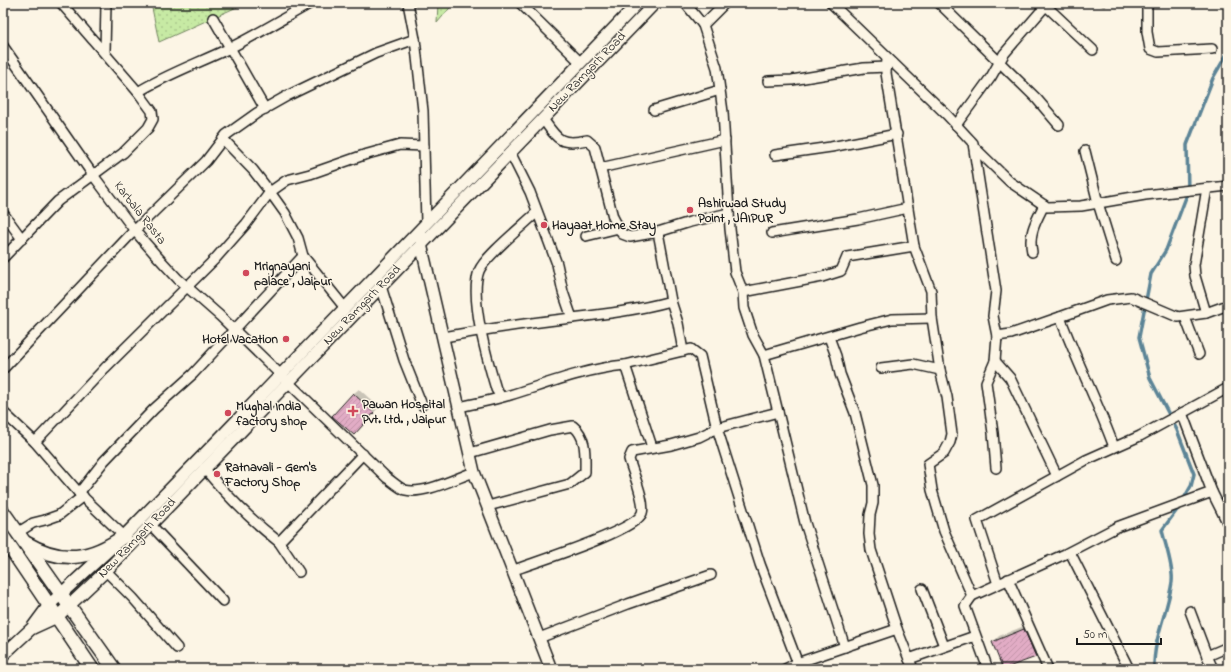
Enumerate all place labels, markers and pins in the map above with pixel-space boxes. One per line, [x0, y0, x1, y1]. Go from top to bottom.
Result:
place label: Ashirwad Study Point , JAIPUR [698, 194, 786, 228]
marker: Ashirwad Study Point , JAIPUR [685, 205, 695, 215]
place label: Hayaat Home Stay [552, 216, 656, 237]
marker: Hayaat Home Stay [539, 220, 549, 230]
place label: Mrignayani palace , Jaipur [254, 257, 333, 291]
marker: Mrignayani palace , Jaipur [241, 268, 251, 278]
place label: Hotel Vacation [202, 330, 279, 349]
marker: Hotel Vacation [281, 334, 291, 344]
place label: Pawan Hospital Pvt. Ltd. , Jaipur [362, 395, 447, 429]
place label: Mughal India factory shop [235, 397, 307, 433]
marker: Pawan Hospital Pvt. Ltd. , Jaipur [347, 405, 359, 417]
marker: Mughal India factory shop [223, 408, 233, 418]
place label: Ratnavali - Gem's Factory Shop [224, 458, 317, 494]
marker: Ratnavali - Gem's Factory Shop [212, 469, 222, 479]

